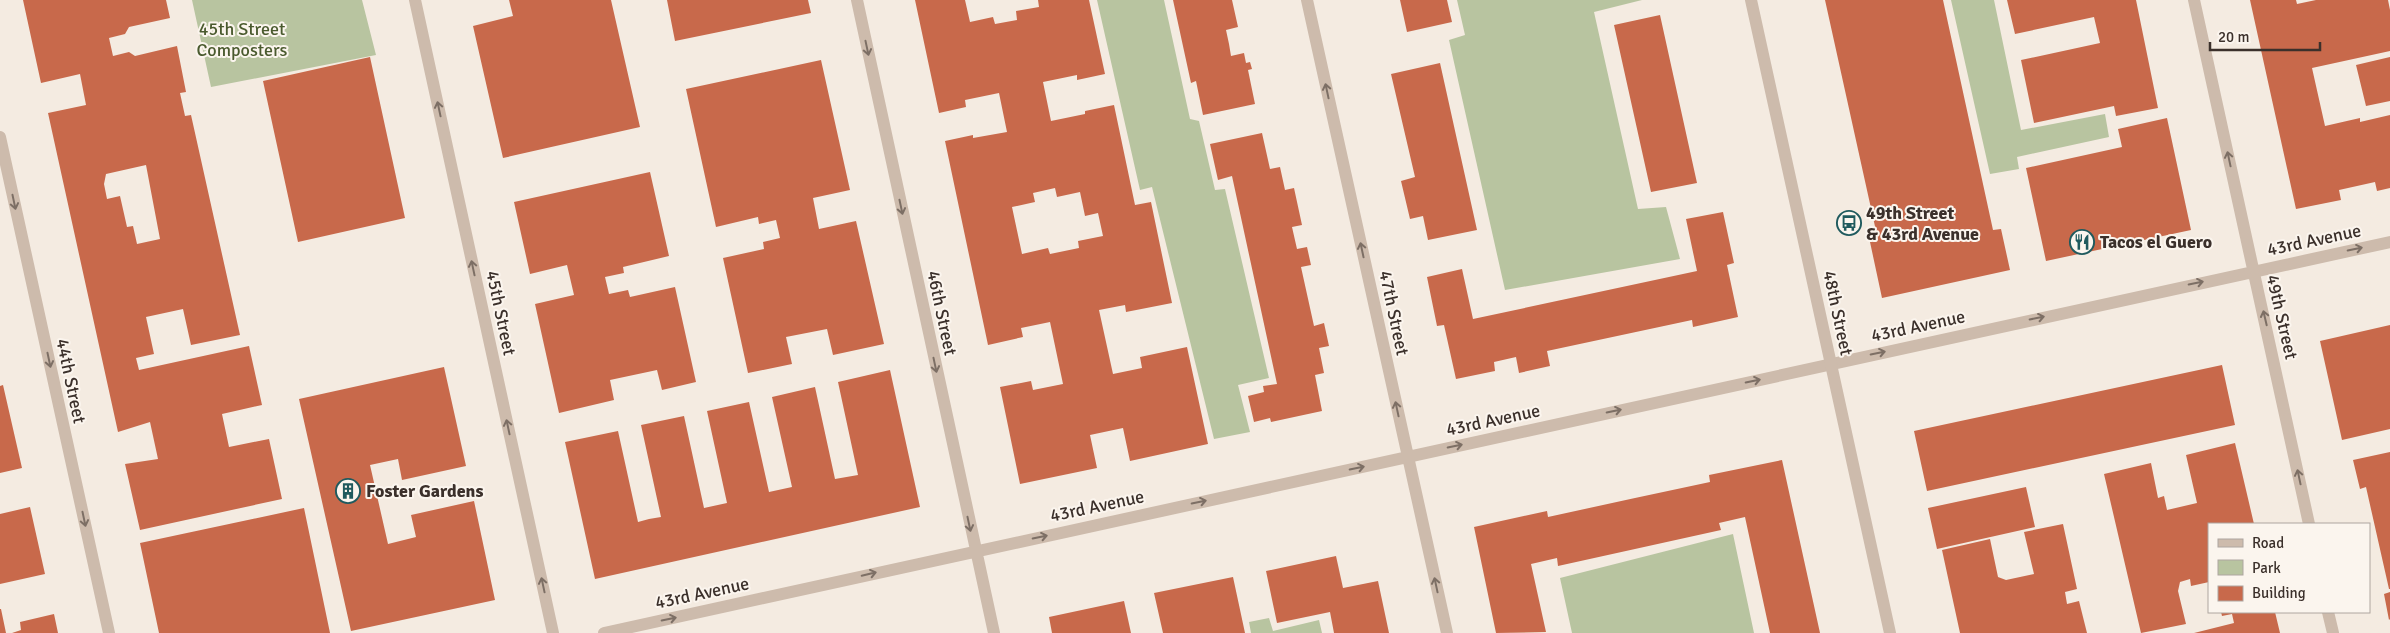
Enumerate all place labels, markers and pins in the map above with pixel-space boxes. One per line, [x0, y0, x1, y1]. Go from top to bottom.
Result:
place label: 49th Street & 43rd Avenue [1866, 202, 1979, 245]
bus stop icon: 49th Street & 43rd Avenue [1836, 210, 1862, 236]
restaurant icon: Tacos el Guero [2069, 229, 2095, 255]
place label: Tacos el Guero [2100, 231, 2212, 253]
building icon: Foster Gardens [335, 478, 361, 504]
place label: Foster Gardens [366, 480, 483, 502]

